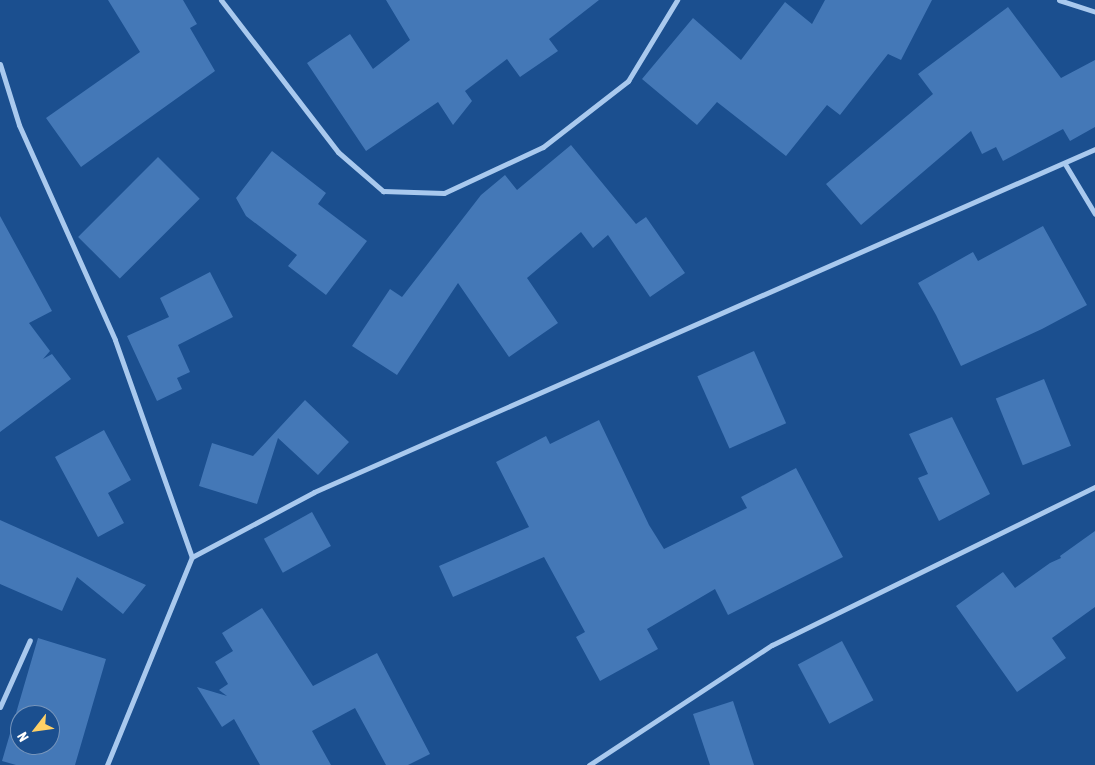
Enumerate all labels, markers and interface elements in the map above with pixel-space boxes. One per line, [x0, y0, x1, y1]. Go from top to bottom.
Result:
north arrow [10, 705, 60, 755]
text: N [14, 729, 32, 745]

